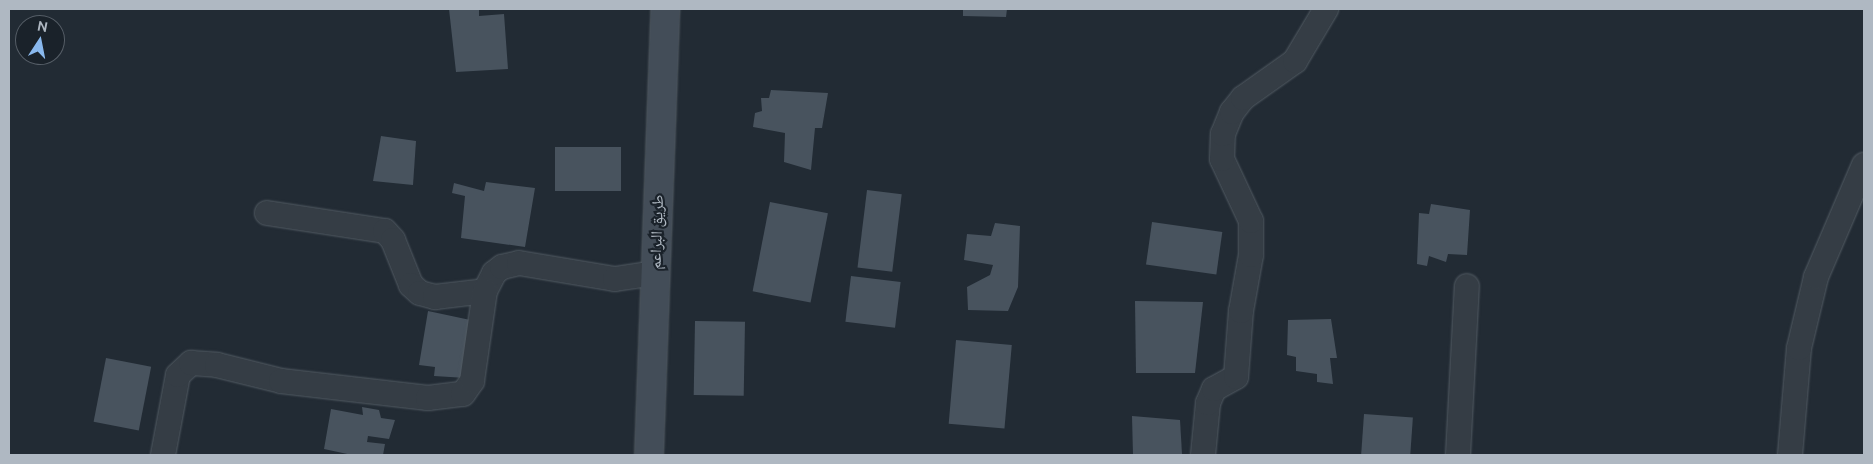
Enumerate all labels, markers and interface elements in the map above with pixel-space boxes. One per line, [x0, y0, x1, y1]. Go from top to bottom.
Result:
north arrow [15, 15, 65, 65]
text: N [36, 17, 49, 35]
street label: طريق البراعم [645, 194, 667, 270]

